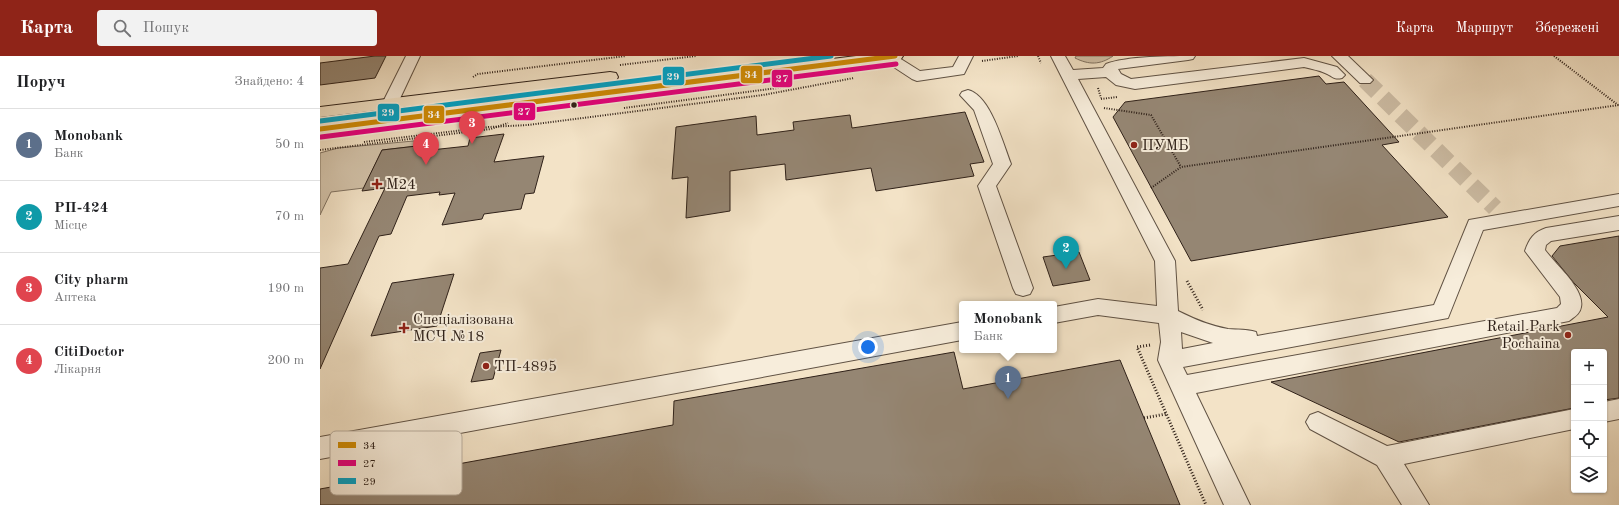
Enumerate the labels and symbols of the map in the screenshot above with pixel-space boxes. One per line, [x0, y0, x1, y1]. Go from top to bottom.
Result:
line badge: 34 [740, 65, 763, 84]
line badge: 29 [662, 66, 685, 86]
line badge: 27 [771, 69, 793, 88]
text: 34 [745, 70, 757, 81]
text: 29 [667, 72, 679, 83]
text: 27 [776, 74, 788, 85]
unlabelled marker [569, 100, 579, 110]
line badge: 27 [513, 102, 536, 121]
line badge: 29 [377, 103, 400, 122]
line badge: 34 [423, 105, 445, 124]
text: 27 [518, 107, 530, 118]
text: 29 [382, 108, 394, 119]
text: 34 [428, 110, 440, 121]
pin: 3 [459, 111, 485, 144]
pin: 4 [413, 132, 439, 165]
place label: ПУМБ [1142, 139, 1189, 154]
marker: ПУМБ [1129, 140, 1139, 150]
marker: М24 [371, 178, 383, 190]
place label: М24 [386, 178, 416, 193]
pin: 2 [1053, 236, 1079, 269]
place label: Спеціалізована МСЧ №18 [413, 313, 514, 345]
place label: Retail Park Pochaina [1486, 320, 1561, 352]
marker: Спеціалізована МСЧ №18 [398, 322, 410, 334]
marker: Retail Park Pochaina [1563, 330, 1573, 340]
your location [858, 337, 878, 357]
place label: ТП-4895 [494, 360, 557, 375]
marker: ТП-4895 [481, 361, 491, 371]
pin: 1 [995, 366, 1021, 399]
legend [330, 431, 462, 495]
text: 34 [363, 441, 376, 452]
text: 27 [363, 459, 376, 470]
text: 29 [363, 477, 376, 488]

